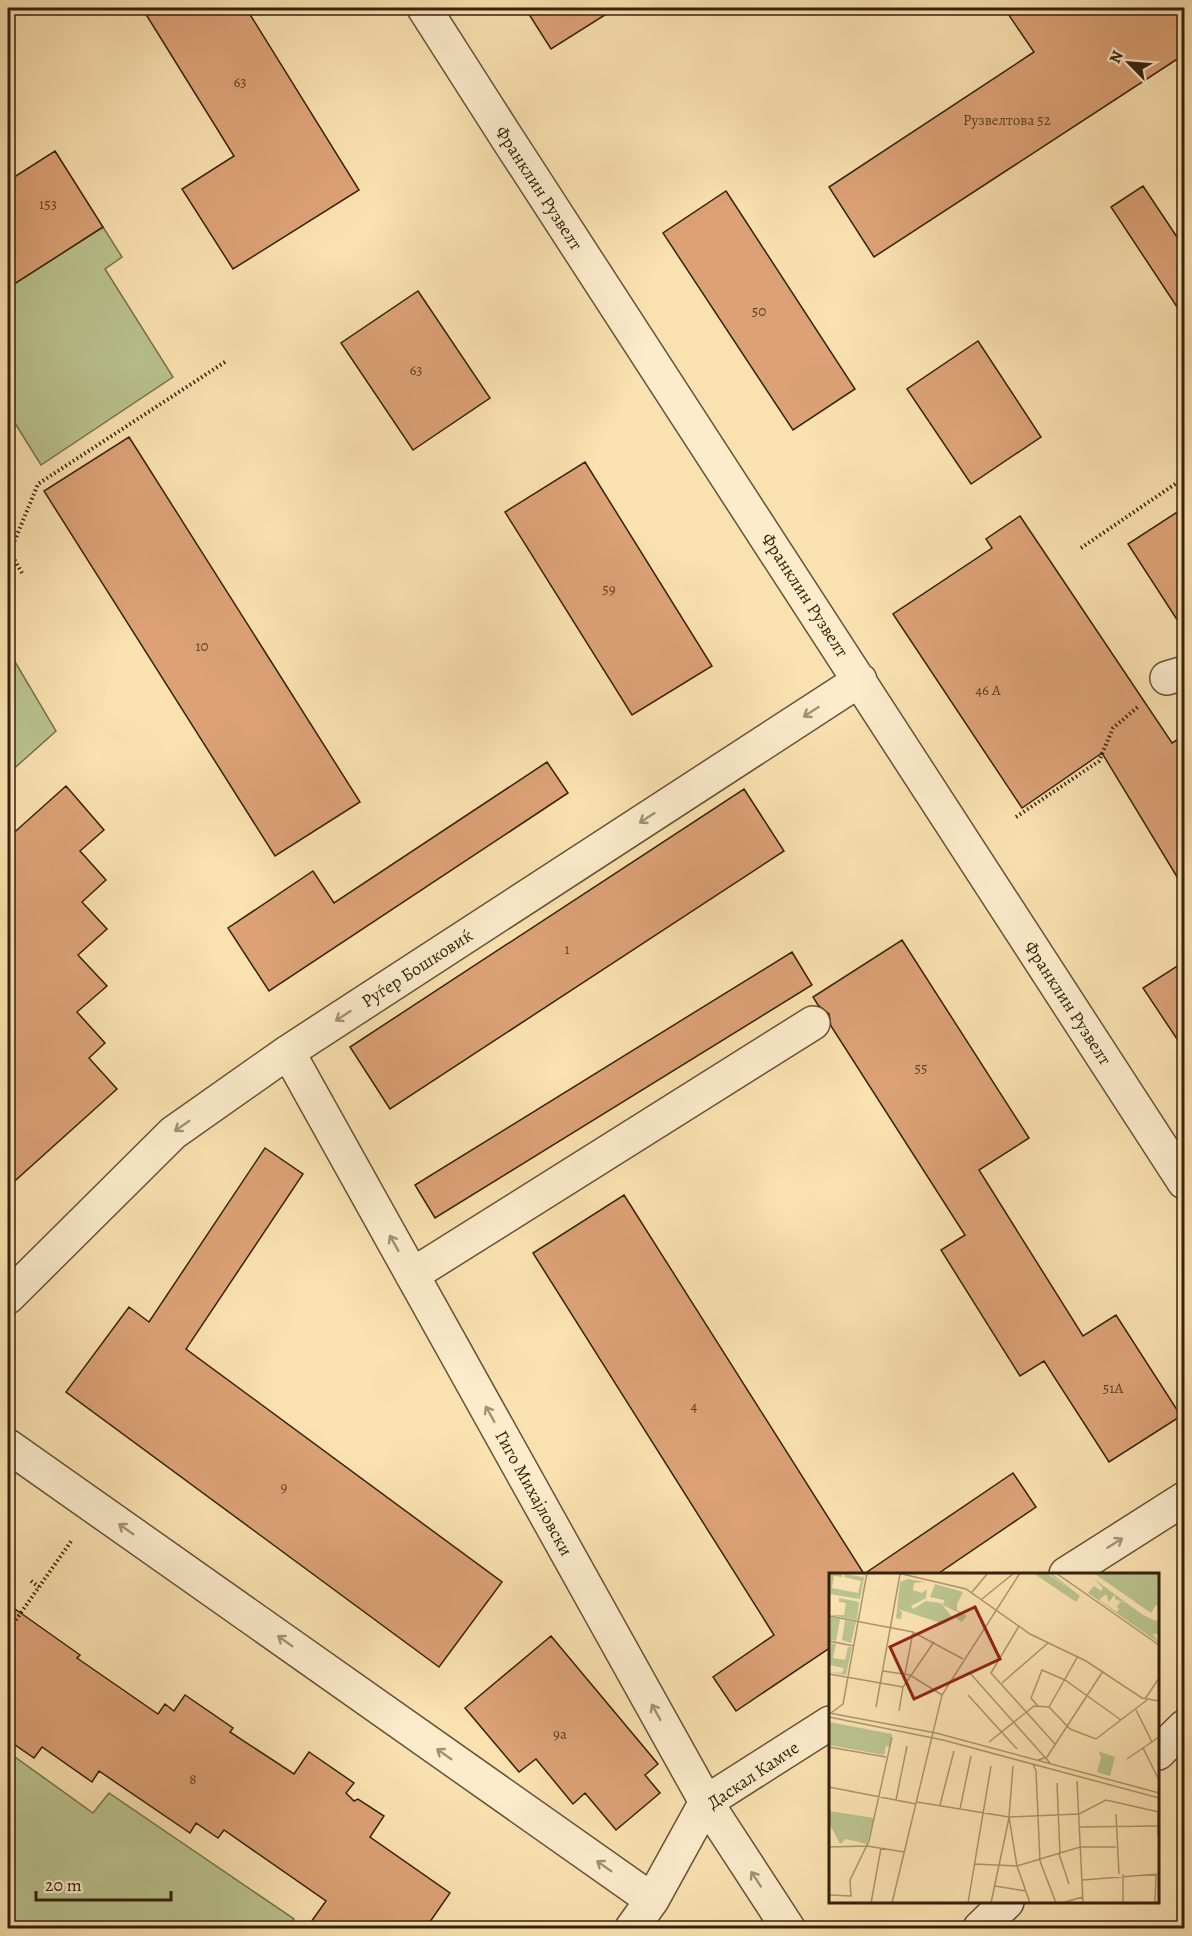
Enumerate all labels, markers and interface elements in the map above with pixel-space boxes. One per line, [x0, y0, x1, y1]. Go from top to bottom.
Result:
north arrow [1099, 33, 1159, 93]
text: N [1104, 47, 1129, 67]
house number: 63 [233, 72, 247, 92]
house number: Рузвелтова 52 [963, 110, 1051, 130]
street label: Франклин Рузвелт [490, 121, 588, 255]
house number: 153 [39, 194, 57, 214]
house number: 50 [752, 301, 766, 321]
house number: 63 [409, 360, 423, 380]
street label: Франклин Рузвелт [756, 528, 854, 662]
house number: 59 [602, 579, 616, 599]
house number: 10 [195, 636, 209, 656]
house number: 46 А [975, 680, 1001, 700]
one-way arrow [803, 706, 820, 718]
one-way arrow [640, 812, 656, 824]
street label: Руѓер Бошковиќ [357, 923, 477, 1013]
street label: Франклин Рузвелт [1019, 936, 1117, 1070]
house number: 1 [564, 939, 570, 959]
one-way arrow [335, 1010, 352, 1022]
house number: 55 [915, 1058, 927, 1078]
one-way arrow [175, 1120, 191, 1132]
one-way arrow [388, 1235, 400, 1252]
house number: 51A [1103, 1378, 1123, 1398]
house number: 4 [691, 1396, 698, 1416]
one-way arrow [483, 1405, 495, 1422]
street label: Гиго Михајловски [490, 1426, 578, 1560]
house number: 9 [281, 1477, 288, 1497]
one-way arrow [118, 1523, 134, 1535]
one-way arrow [1106, 1537, 1123, 1549]
inset map [829, 1573, 1159, 1903]
one-way arrow [277, 1635, 294, 1647]
one-way arrow [650, 1704, 662, 1721]
house number: 9a [553, 1724, 567, 1744]
street label: Даскал Камче [702, 1735, 804, 1815]
one-way arrow [437, 1748, 453, 1760]
house number: 8 [189, 1769, 197, 1789]
one-way arrow [596, 1860, 612, 1872]
scale bar [36, 1864, 171, 1902]
one-way arrow [750, 1871, 763, 1888]
text: 20 m [45, 1873, 82, 1897]

